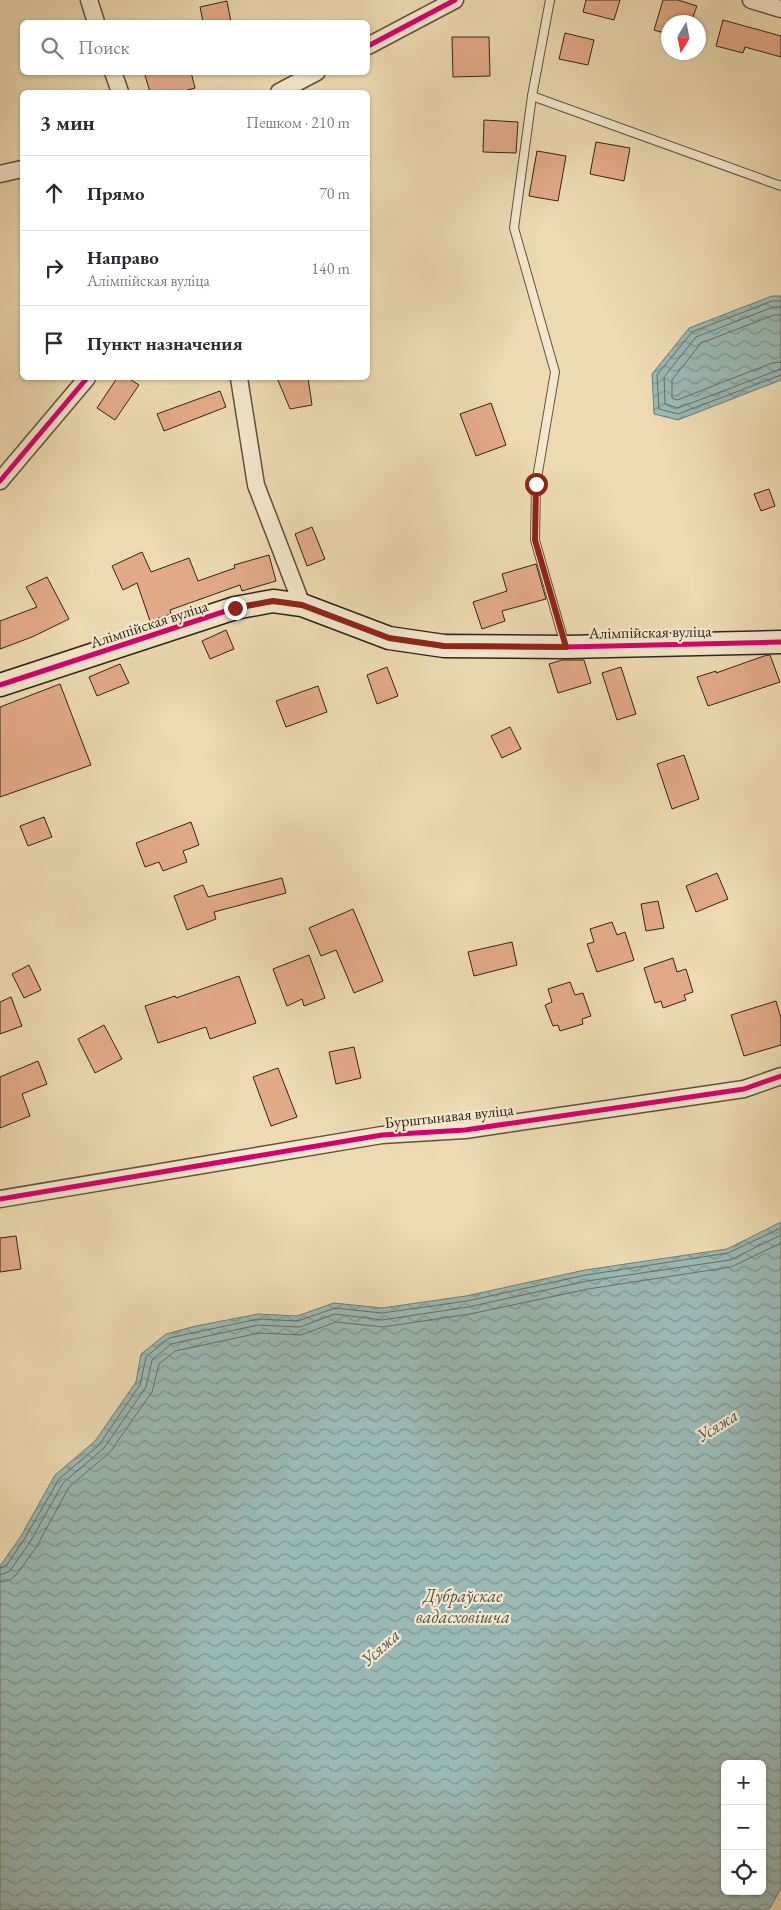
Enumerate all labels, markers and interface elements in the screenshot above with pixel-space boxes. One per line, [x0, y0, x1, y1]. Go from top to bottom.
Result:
north arrow [661, 15, 706, 60]
search box [20, 20, 370, 75]
icon: search [38, 34, 66, 62]
text: Поиск [78, 35, 130, 60]
text: 3 мин [40, 109, 95, 136]
text: Пешком · 210 m [246, 112, 350, 133]
icon: ahead [40, 179, 68, 207]
text: Прямо [87, 181, 145, 206]
text: 70 m [319, 183, 350, 204]
text: Направо [87, 245, 159, 270]
icon: right [40, 254, 68, 282]
text: 140 m [311, 258, 350, 279]
text: Алімпійская вуліца [87, 270, 210, 291]
icon: arrive [40, 329, 68, 357]
text: Пункт назначения [87, 331, 243, 356]
route start [525, 473, 548, 496]
street label: Алімпійская вуліца [86, 595, 211, 653]
route end [224, 597, 247, 620]
street label: Алімпійская вуліца [587, 620, 712, 644]
street label: Бурштынавая вуліца [383, 1099, 515, 1133]
water label: Усяжа [692, 1403, 742, 1447]
water label: Дубраўскае вадасховішча [416, 1584, 510, 1628]
water label: Усяжа [356, 1623, 404, 1671]
map controls [721, 1760, 766, 1895]
button: + [721, 1760, 766, 1805]
button: − [721, 1805, 766, 1850]
button: locate [721, 1850, 766, 1895]

